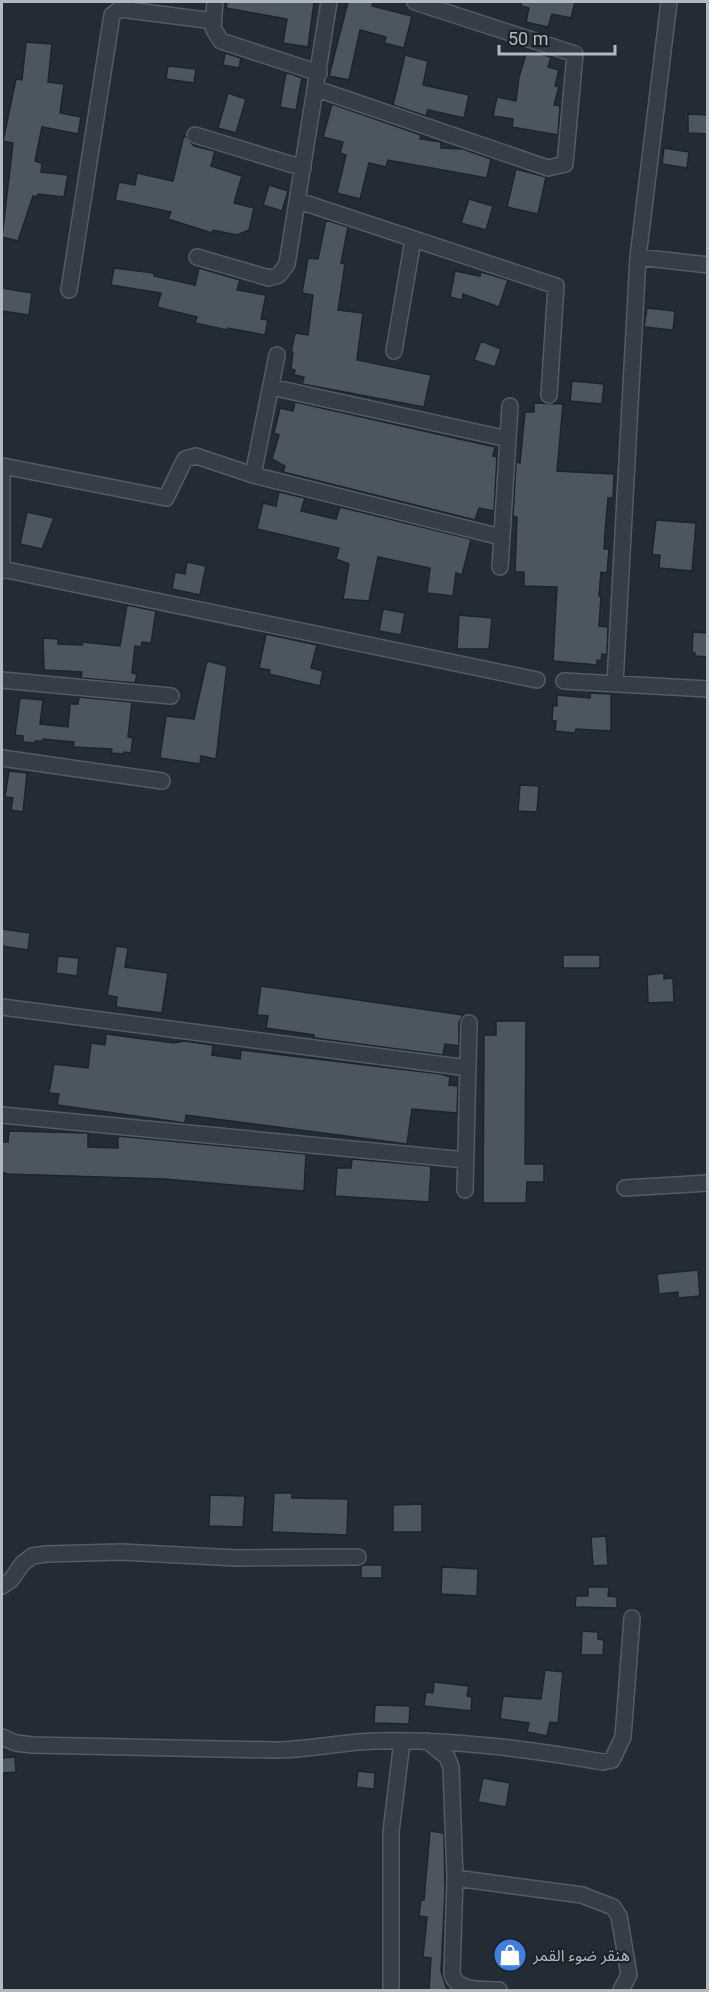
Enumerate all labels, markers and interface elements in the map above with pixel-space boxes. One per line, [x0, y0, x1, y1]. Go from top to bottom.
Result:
scale bar [499, 18, 614, 56]
text: 50 m [508, 28, 548, 49]
shop icon: هنقر ضوء القمر [492, 1937, 528, 1973]
place label: هنقر ضوء القمر [532, 1946, 630, 1965]

